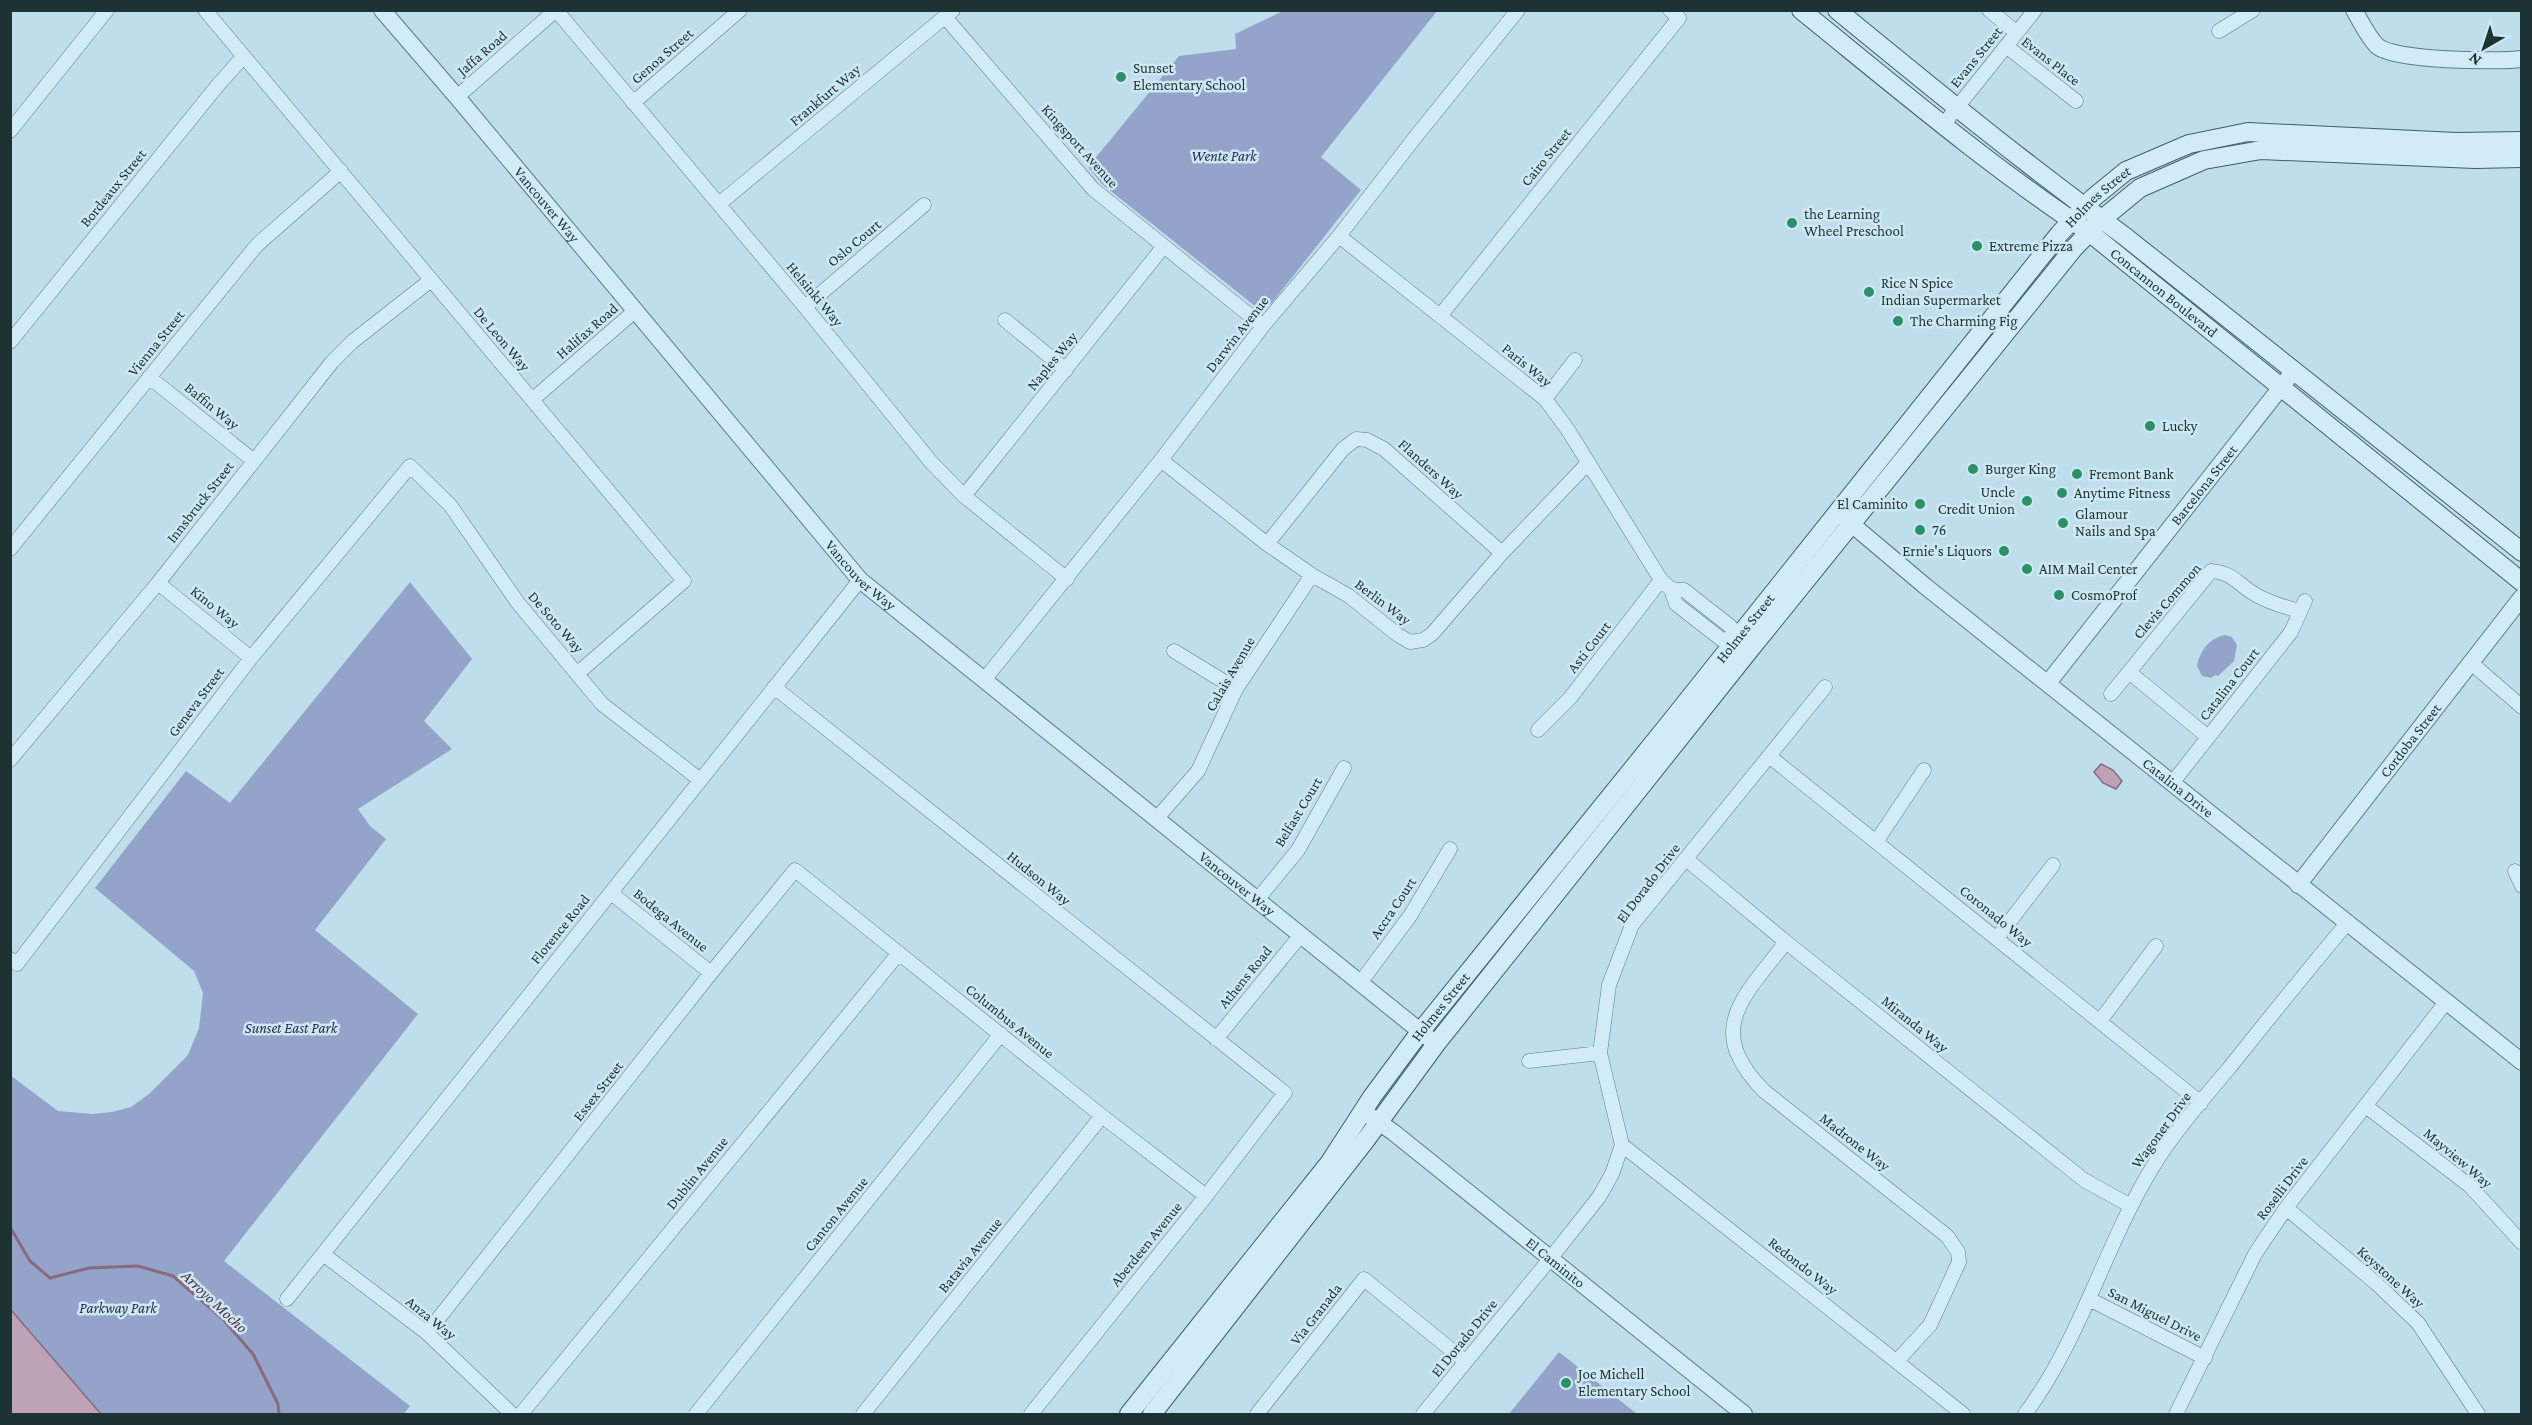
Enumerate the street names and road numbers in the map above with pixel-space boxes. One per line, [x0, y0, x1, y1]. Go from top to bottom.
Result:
street label: Evans Street [1947, 23, 2006, 91]
street label: Genoa Street [628, 24, 697, 87]
street label: Jaffa Road [452, 27, 511, 81]
street label: Evans Place [2019, 33, 2084, 89]
street label: Frankfurt Way [787, 61, 864, 130]
street label: Kingsport Avenue [1038, 101, 1122, 192]
street label: Cairo Street [1518, 124, 1575, 189]
street label: Bordeaux Street [77, 145, 150, 230]
street label: Holmes Street [2062, 162, 2134, 231]
street label: Vancouver Way [511, 164, 583, 246]
street label: Oslo Court [824, 215, 885, 270]
street label: Concannon Boulevard [2107, 245, 2221, 340]
street label: Helsinki Way [783, 259, 847, 330]
street label: Darwin Avenue [1202, 292, 1272, 375]
street label: Halifax Road [553, 300, 621, 362]
street label: De Leon Way [470, 304, 533, 375]
street label: Vienna Street [125, 306, 188, 379]
street label: Naples Way [1024, 328, 1081, 394]
street label: Paris Way [1498, 340, 1555, 391]
street label: Baffin Way [181, 379, 242, 434]
street label: Flanders Way [1395, 436, 1467, 503]
street label: Barcelona Street [2168, 441, 2241, 528]
street label: Innsbruck Street [163, 457, 237, 546]
street label: Vancouver Way [822, 537, 899, 614]
street label: Clevis Common [2130, 560, 2204, 642]
street label: Berlin Way [1351, 576, 1414, 629]
street label: Kino Way [187, 583, 243, 632]
street label: De Soto Way [524, 588, 587, 657]
street label: Holmes Street [1713, 590, 1778, 666]
street label: Asti Court [1564, 617, 1615, 676]
street label: Calais Avenue [1202, 634, 1258, 714]
street label: Catalina Court [2196, 644, 2263, 723]
street label: Geneva Street [165, 663, 228, 740]
street label: Cordoba Street [2377, 700, 2445, 781]
street label: Catalina Drive [2139, 755, 2217, 821]
street label: Belfast Court [1271, 773, 1326, 850]
street label: El Dorado Drive [1613, 840, 1683, 926]
street label: Hudson Way [1004, 848, 1074, 909]
street label: Vancouver Way [1196, 848, 1278, 920]
street label: Accra Court [1367, 874, 1420, 942]
street label: Coronado Way [1956, 882, 2036, 951]
street label: Bodega Avenue [630, 885, 712, 956]
street label: Florence Road [527, 891, 593, 967]
street label: Athens Road [1215, 943, 1275, 1011]
street label: Holmes Street [1408, 968, 1474, 1044]
street label: Columbus Avenue [963, 981, 1058, 1062]
street label: Miranda Way [1878, 992, 1952, 1057]
street label: Essex Street [570, 1057, 627, 1124]
street label: Wagoner Drive [2128, 1089, 2195, 1172]
street label: Madrone Way [1816, 1110, 1893, 1175]
street label: Mayview Way [2420, 1125, 2496, 1192]
street label: Dublin Avenue [663, 1133, 731, 1212]
street label: Roselli Drive [2253, 1153, 2311, 1223]
street label: Canton Avenue [801, 1173, 871, 1254]
street label: Aberdeen Avenue [1107, 1198, 1185, 1289]
street label: Batavia Avenue [935, 1214, 1005, 1296]
street label: El Caminito [1523, 1234, 1588, 1291]
street label: Redondo Way [1765, 1234, 1841, 1299]
street label: Keystone Way [2354, 1243, 2428, 1312]
street label: Via Granada [1287, 1280, 1345, 1348]
street label: San Miguel Drive [2105, 1284, 2205, 1345]
street label: Anza Way [402, 1293, 459, 1344]
street label: El Dorado Drive [1428, 1296, 1500, 1380]

